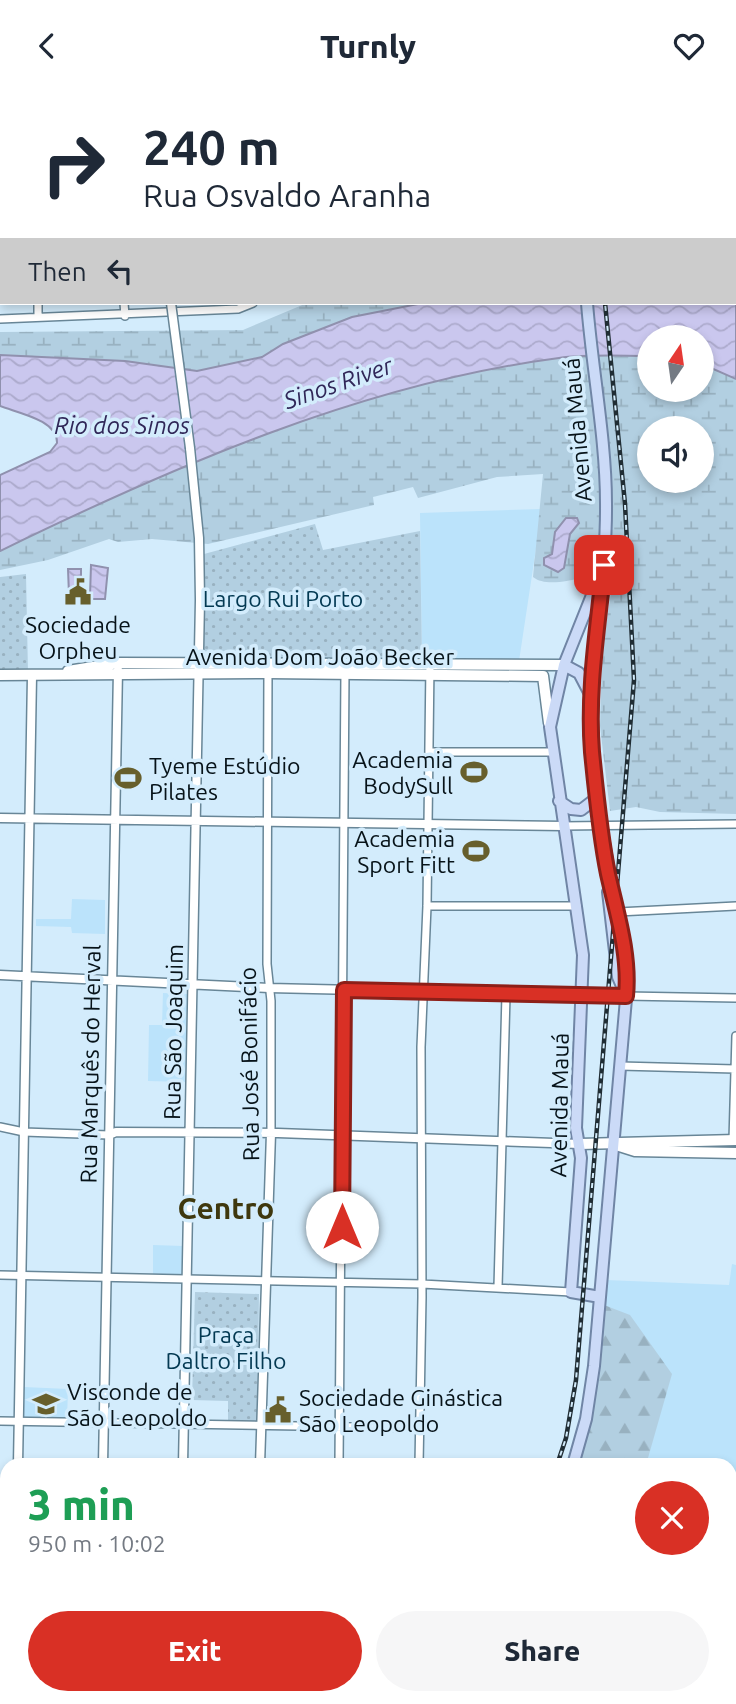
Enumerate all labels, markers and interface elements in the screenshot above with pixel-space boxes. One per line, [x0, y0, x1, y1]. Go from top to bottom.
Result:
icon: back [28, 27, 66, 65]
icon: heart [670, 27, 708, 65]
text: Turnly [320, 28, 416, 64]
icon: right [28, 119, 119, 210]
text: 240 m [143, 119, 280, 174]
text: Rua Osvaldo Aranha [143, 177, 431, 213]
icon: left [101, 252, 139, 290]
text: Then [28, 257, 87, 286]
north arrow [637, 325, 714, 403]
map controls [637, 325, 714, 493]
water label: Sinos River [279, 352, 397, 415]
street label: Avenida Mauá [558, 357, 596, 503]
water label: Rio dos Sinos [54, 412, 190, 439]
button: sound [637, 416, 714, 493]
pin [574, 535, 634, 595]
icon: arrive [585, 546, 623, 584]
public building icon: Sociedade Orpheu [63, 577, 93, 607]
park label: Largo Rui Porto [203, 586, 363, 611]
place label: Sociedade Orpheu [25, 612, 131, 663]
street label: Avenida Dom João Becker [186, 644, 455, 669]
place label: Academia BodySull [352, 747, 453, 798]
place label: Tyeme Estúdio Pilates [149, 753, 300, 804]
sports icon: Academia BodySull [459, 757, 489, 787]
sports icon: Tyeme Estúdio Pilates [113, 763, 143, 793]
place label: Academia Sport Fitt [354, 826, 455, 877]
sports icon: Academia Sport Fitt [461, 836, 491, 866]
street label: Rua Marquês do Herval [75, 944, 105, 1184]
street label: Rua São Joaquim [159, 944, 187, 1120]
street label: Rua José Bonifácio [235, 967, 263, 1161]
street label: Avenida Mauá [545, 1033, 573, 1177]
position arrow [305, 1190, 379, 1264]
district label: Centro [178, 1191, 274, 1225]
park label: Praça Daltro Filho [166, 1322, 286, 1373]
place label: Visconde de São Leopoldo [67, 1379, 207, 1430]
place label: Sociedade Ginástica São Leopoldo [299, 1385, 503, 1436]
school or university icon: Visconde de São Leopoldo [31, 1389, 61, 1419]
public building icon: Sociedade Ginástica São Leopoldo [263, 1395, 293, 1425]
text: 3 min [28, 1481, 135, 1528]
button: close [635, 1481, 709, 1555]
text: 950 m · 10:02 [28, 1531, 166, 1556]
button: Exit [28, 1611, 362, 1691]
button: Share [376, 1611, 709, 1691]

